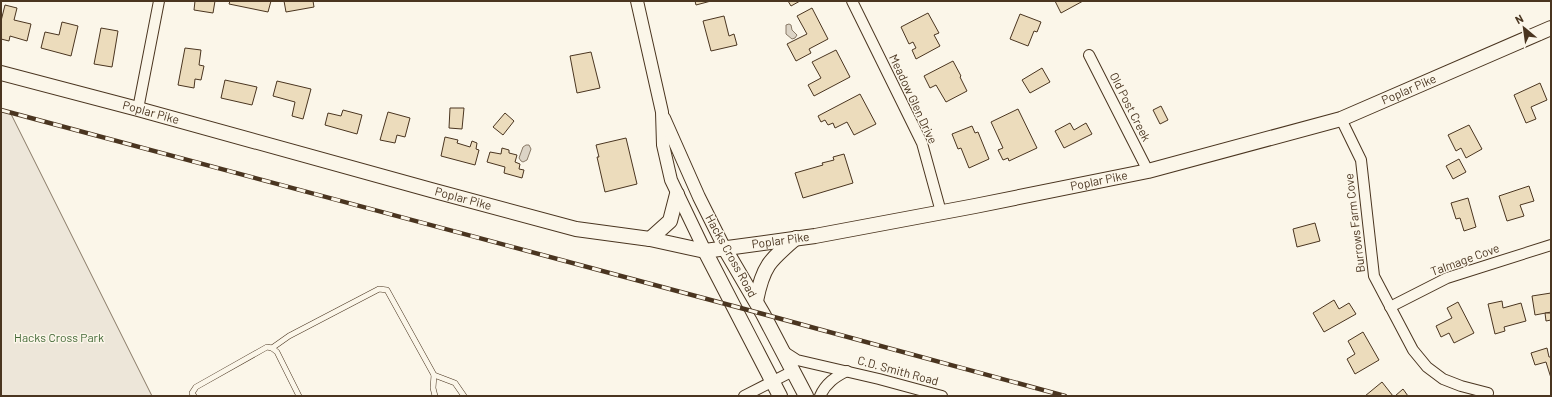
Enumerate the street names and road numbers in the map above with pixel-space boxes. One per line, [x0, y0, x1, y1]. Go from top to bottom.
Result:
street label: Meadow Glen Drive [887, 52, 941, 146]
street label: Old Post Creek [1108, 70, 1154, 143]
street label: Poplar Pike [1379, 71, 1438, 107]
street label: Poplar Pike [121, 97, 181, 126]
street label: Poplar Pike [1069, 167, 1129, 193]
street label: Burrows Farm Cove [1341, 173, 1367, 274]
street label: Poplar Pike [434, 183, 493, 212]
street label: Hacks Cross Road [703, 212, 760, 299]
street label: Poplar Pike [751, 229, 810, 251]
street label: Talmage Cove [1428, 240, 1501, 278]
street label: C.D. Smith Road [856, 352, 940, 388]

